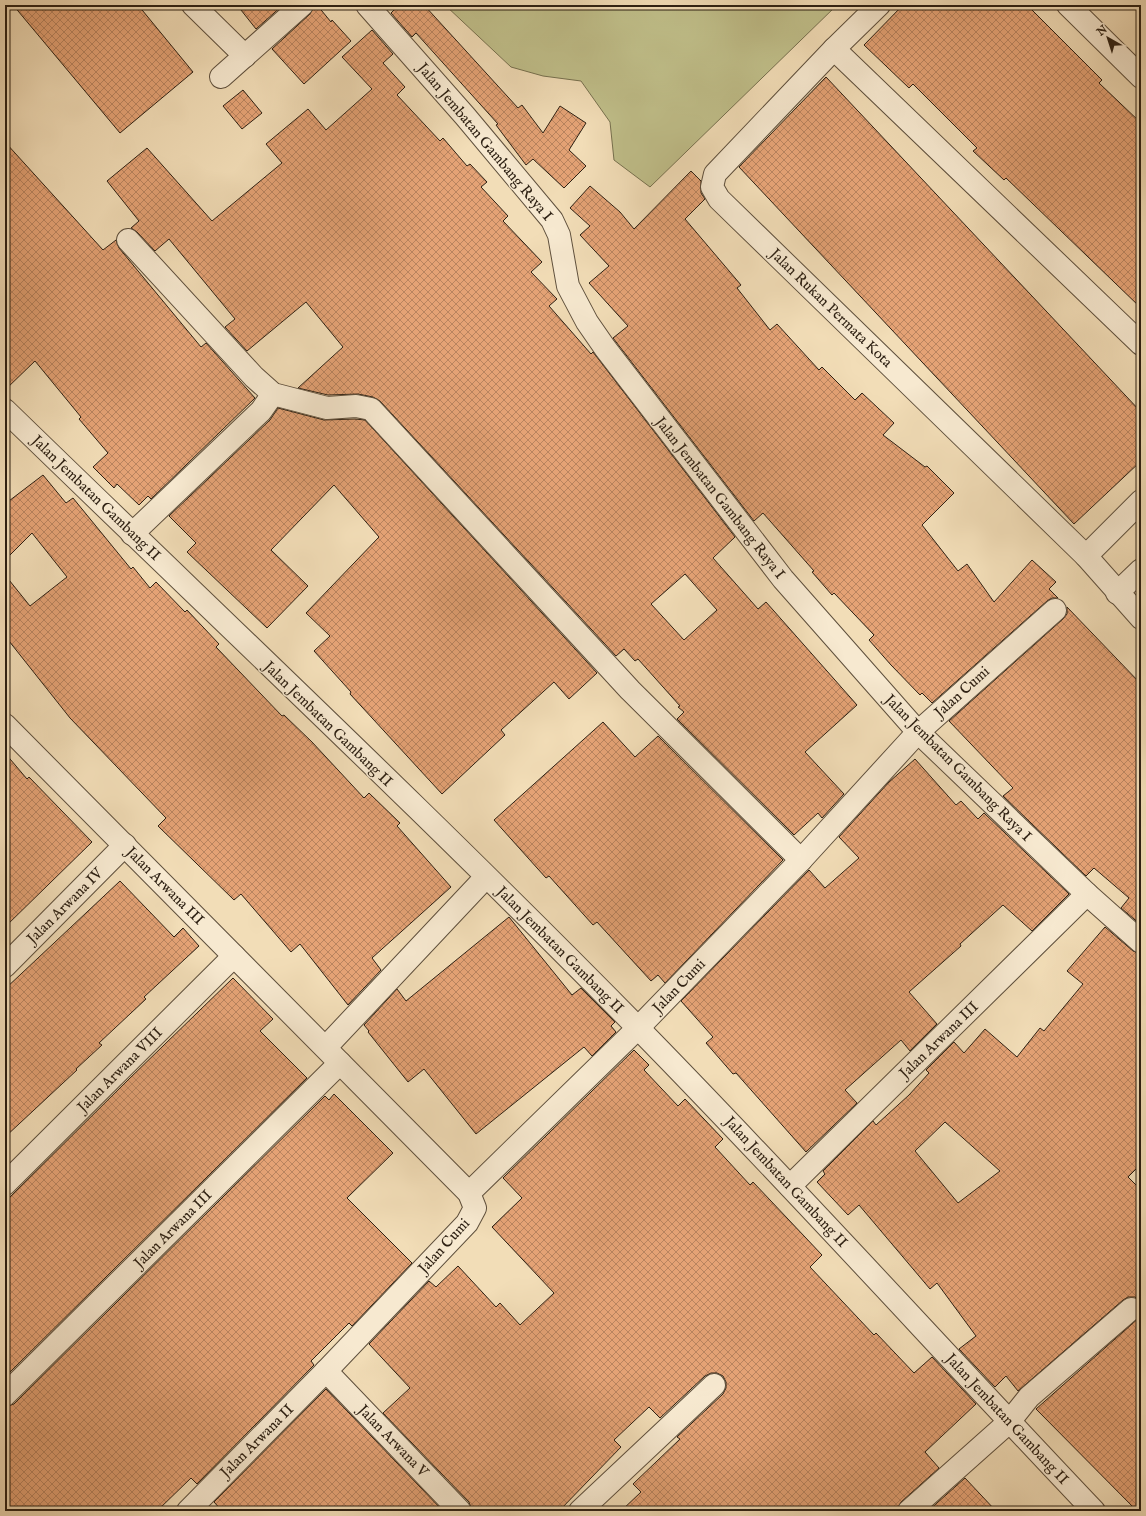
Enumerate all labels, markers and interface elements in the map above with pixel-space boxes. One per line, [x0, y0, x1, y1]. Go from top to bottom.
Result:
north arrow [1088, 18, 1128, 58]
text: N [1093, 22, 1111, 40]
street label: Jalan Jembatan Gambang Raya I [412, 58, 557, 225]
street label: Jalan Rukan Permata Kota [764, 243, 897, 372]
street label: Jalan Jembatan Gambang Raya I [650, 412, 790, 583]
street label: Jalan Jembatan Gambang II [26, 430, 165, 565]
street label: Jalan Jembatan Gambang II [258, 656, 397, 791]
street label: Jalan Cumi [929, 662, 994, 723]
street label: Jalan Jembatan Gambang Raya I [879, 689, 1036, 846]
street label: Jalan Arwana III [120, 841, 209, 930]
street label: Jalan Arwana IV [21, 863, 108, 950]
street label: Jalan Jembatan Gambang II [491, 881, 628, 1018]
street label: Jalan Cumi [647, 955, 710, 1019]
street label: Jalan Arwana III [894, 997, 983, 1084]
street label: Jalan Arwana VIII [72, 1023, 167, 1118]
street label: Jalan Jembatan Gambang II [719, 1111, 852, 1252]
street label: Jalan Arwana III [128, 1185, 217, 1274]
street label: Jalan Cumi [413, 1214, 474, 1279]
street label: Jalan Jembatan Gambang II [940, 1348, 1073, 1489]
street label: Jalan Arwana V [352, 1399, 433, 1482]
street label: Jalan Arwana II [215, 1400, 298, 1483]

